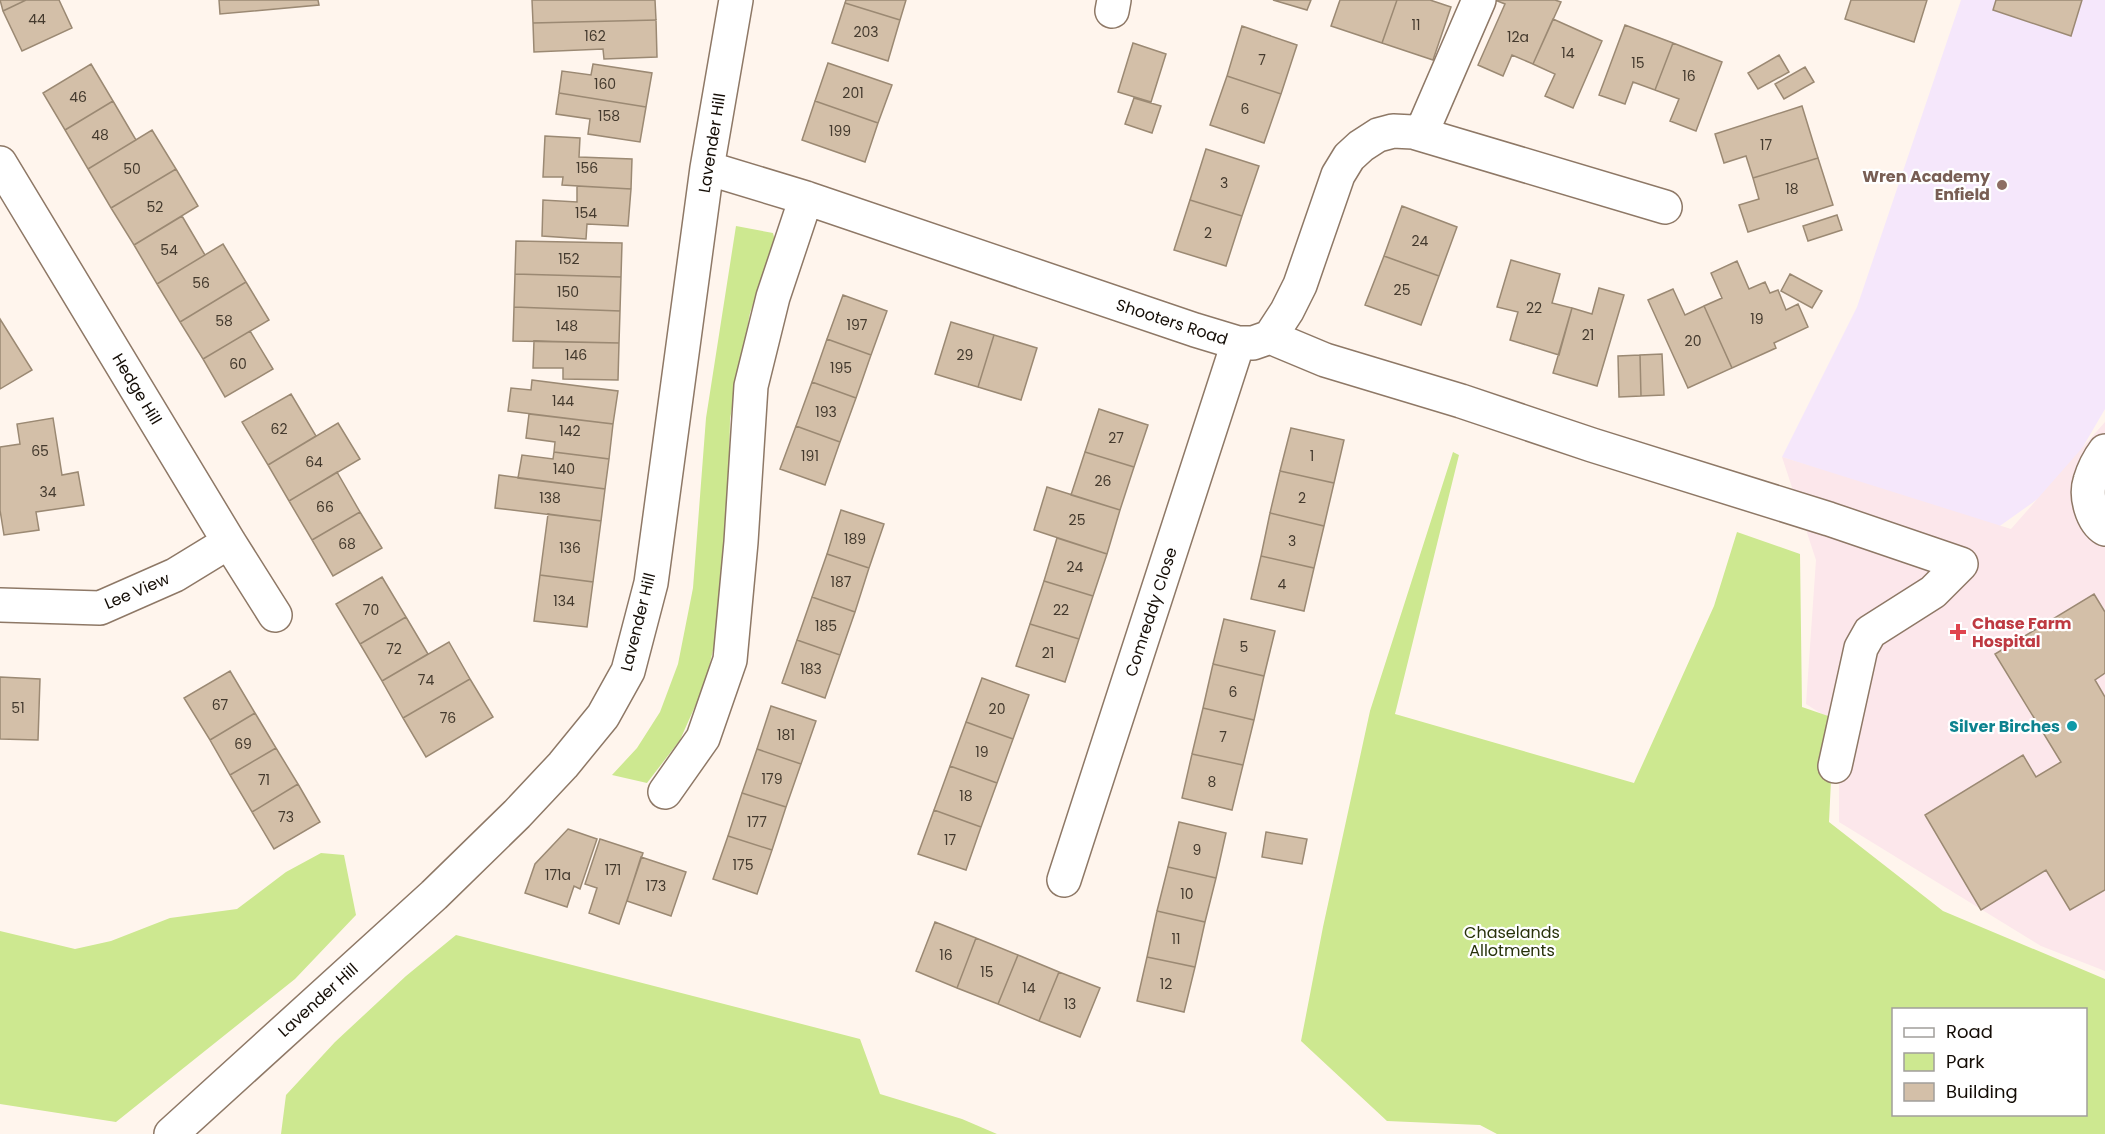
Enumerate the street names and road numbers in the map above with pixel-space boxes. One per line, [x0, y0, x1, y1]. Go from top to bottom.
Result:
street label: Lavender Hill [693, 91, 731, 195]
street label: Shooters Road [1113, 293, 1231, 351]
street label: Hedge Hill [107, 349, 167, 429]
street label: Comreddy Close [1119, 544, 1183, 680]
street label: Lee View [101, 567, 173, 615]
street label: Lavender Hill [615, 570, 661, 674]
street label: Lavender Hill [273, 958, 363, 1042]

